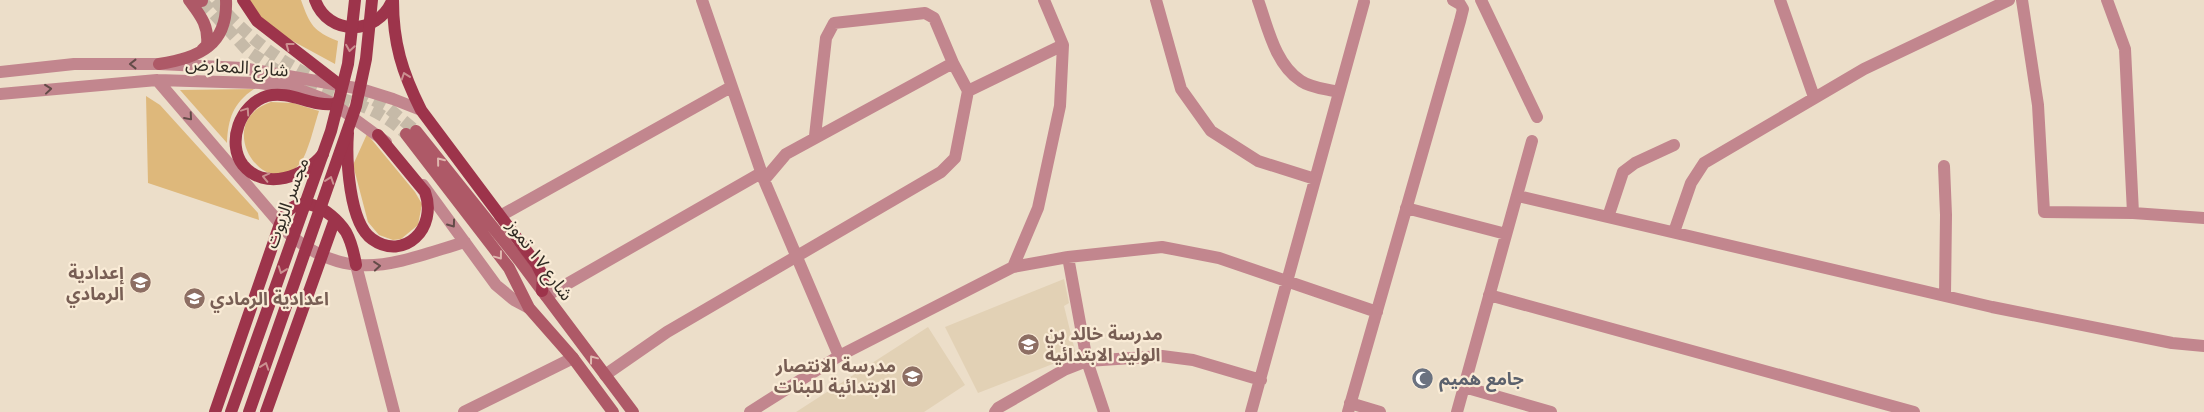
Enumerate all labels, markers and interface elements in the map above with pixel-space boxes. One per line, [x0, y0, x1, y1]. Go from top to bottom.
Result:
one-way arrow [286, 43, 295, 51]
one-way arrow [345, 45, 356, 53]
street label: شارع المعارض [184, 52, 289, 85]
one-way arrow [129, 59, 136, 69]
one-way arrow [401, 73, 411, 81]
one-way arrow [45, 84, 53, 95]
one-way arrow [240, 107, 249, 116]
one-way arrow [183, 111, 192, 120]
street label: مجسر الزيوت [260, 154, 314, 252]
one-way arrow [436, 158, 445, 167]
one-way arrow [261, 172, 270, 183]
one-way arrow [324, 176, 334, 184]
street label: شارع ١٧ تموز [499, 214, 578, 307]
one-way arrow [446, 218, 455, 228]
one-way arrow [494, 250, 502, 259]
one-way arrow [373, 260, 381, 271]
place label: إعدادية الرمادي [66, 262, 125, 308]
one-way arrow [277, 265, 287, 274]
school or university icon: إعدادية الرمادي [128, 271, 152, 295]
school or university icon: اعدادية الرمادي [182, 287, 206, 311]
place label: اعدادية الرمادي [210, 288, 329, 313]
place label: مدرسة خالد بن الوليد الابتدائية [1045, 323, 1163, 366]
school or university icon: مدرسة خالد بن الوليد الابتدائية [1017, 332, 1041, 356]
one-way arrow [590, 355, 599, 365]
place label: مدرسة الانتصار الابتدائية للبنات [774, 355, 896, 398]
one-way arrow [259, 362, 269, 371]
school or university icon: مدرسة الانتصار الابتدائية للبنات [900, 364, 924, 388]
mosque icon: جامع هميم [1411, 367, 1435, 391]
place label: جامع هميم [1439, 368, 1524, 392]

